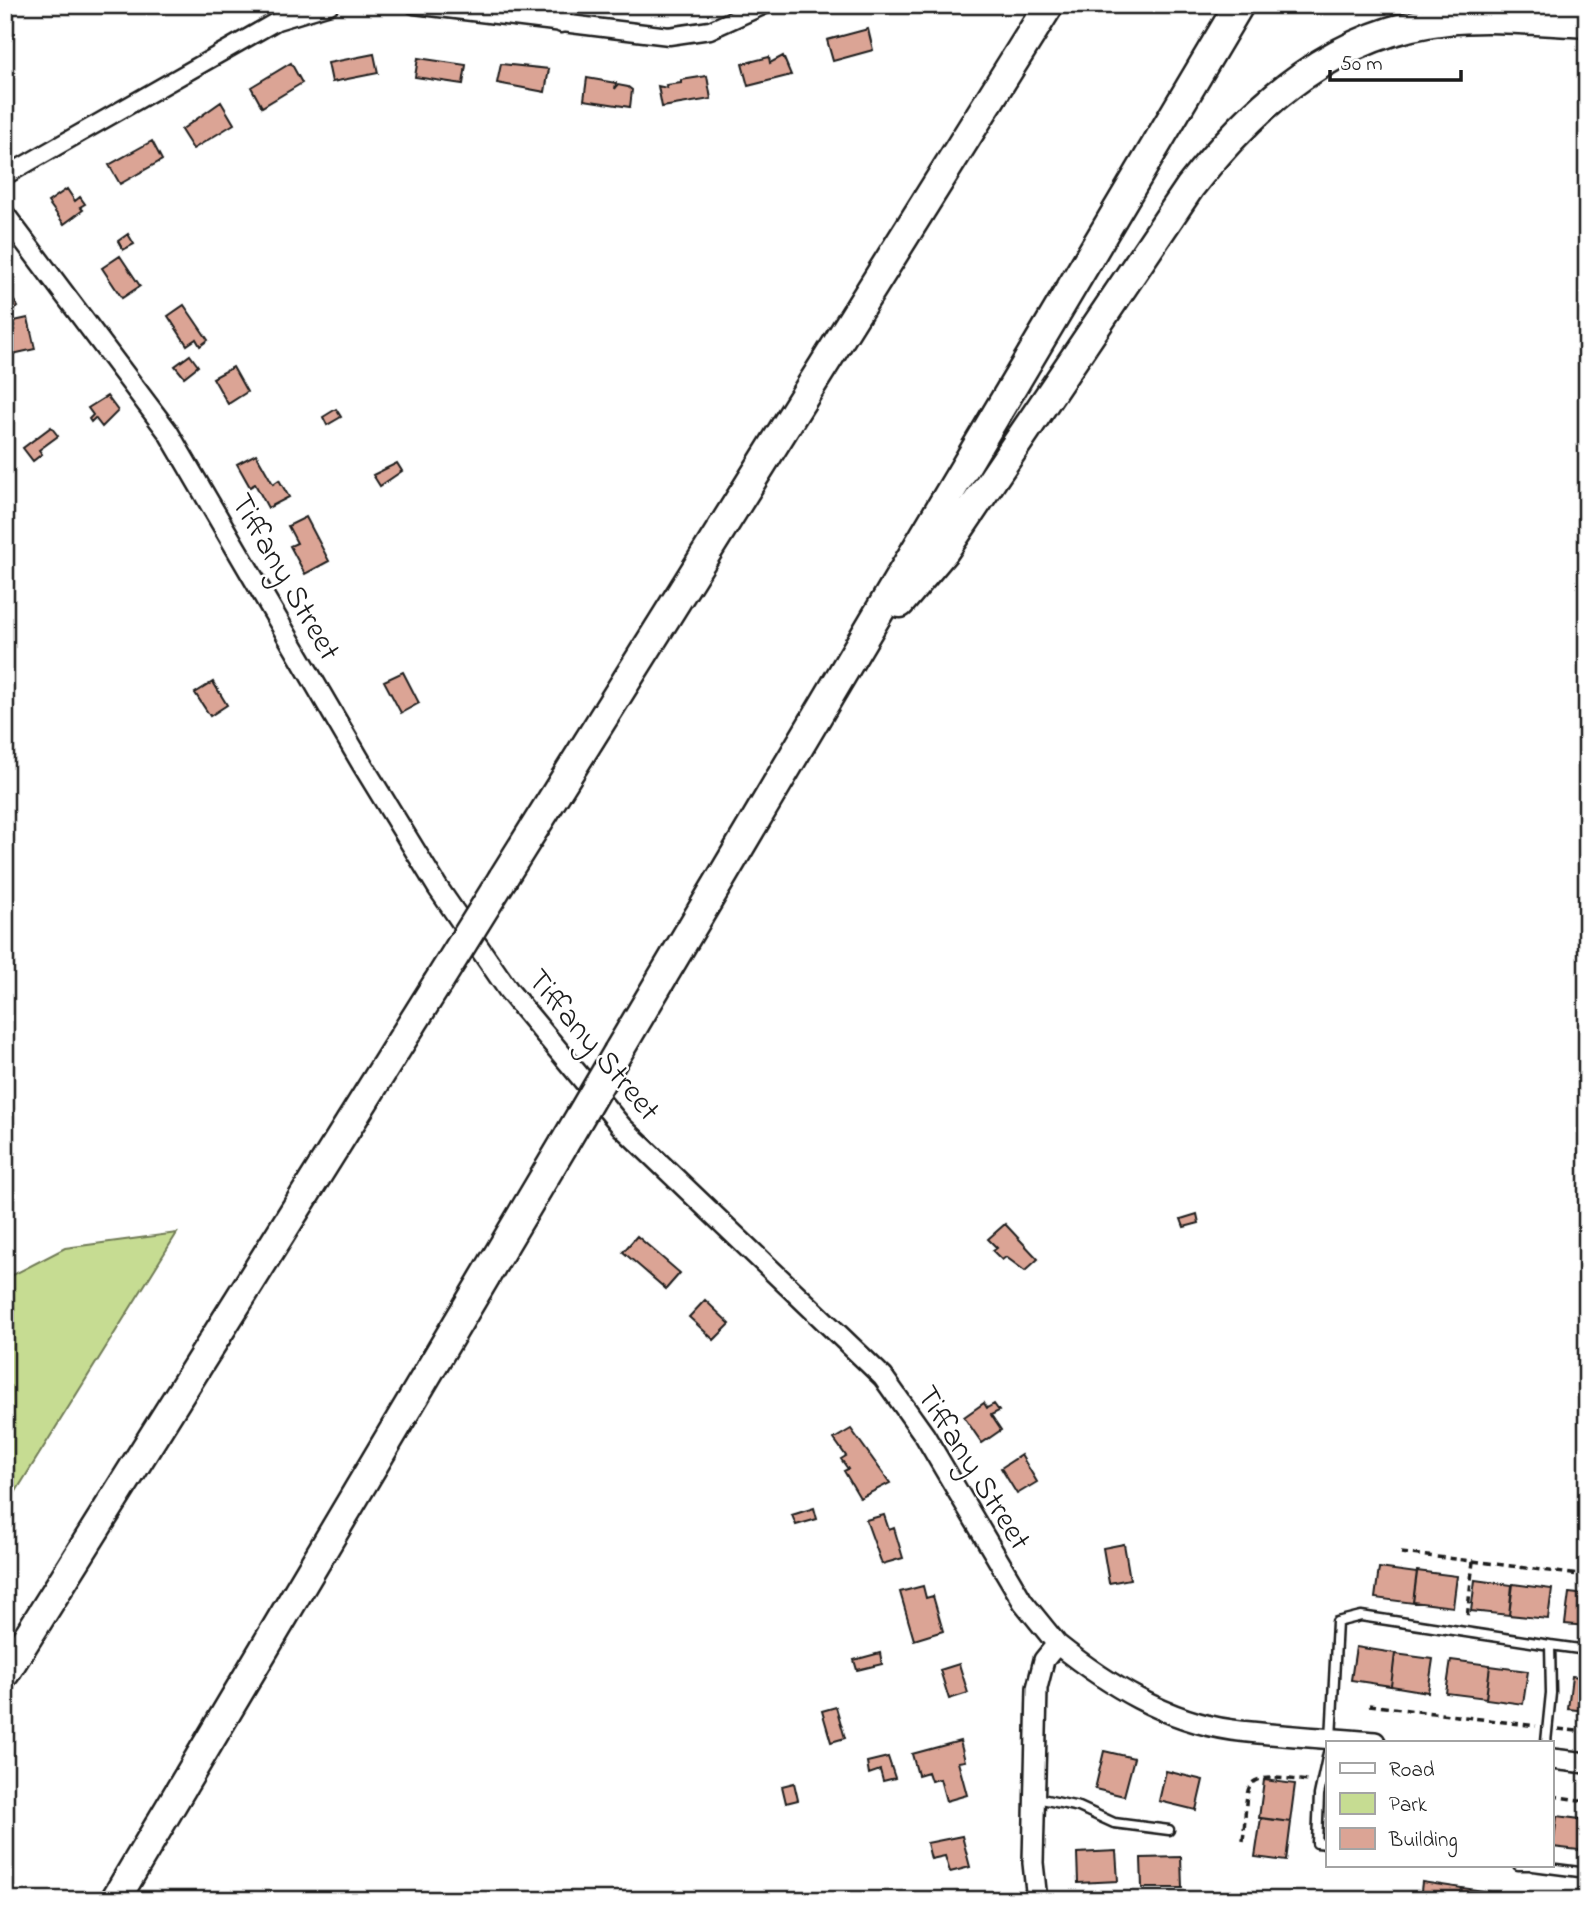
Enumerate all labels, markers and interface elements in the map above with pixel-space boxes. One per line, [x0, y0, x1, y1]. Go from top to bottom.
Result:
scale bar [1330, 38, 1461, 82]
text: 50 m [1340, 50, 1383, 80]
street label: Tiffany Street [217, 485, 351, 670]
street label: Tiffany Street [514, 960, 670, 1133]
street label: Tiffany Street [903, 1377, 1042, 1561]
legend [1326, 1741, 1554, 1867]
text: Road [1389, 1756, 1435, 1786]
text: Park [1389, 1791, 1428, 1821]
text: Building [1388, 1826, 1458, 1858]

